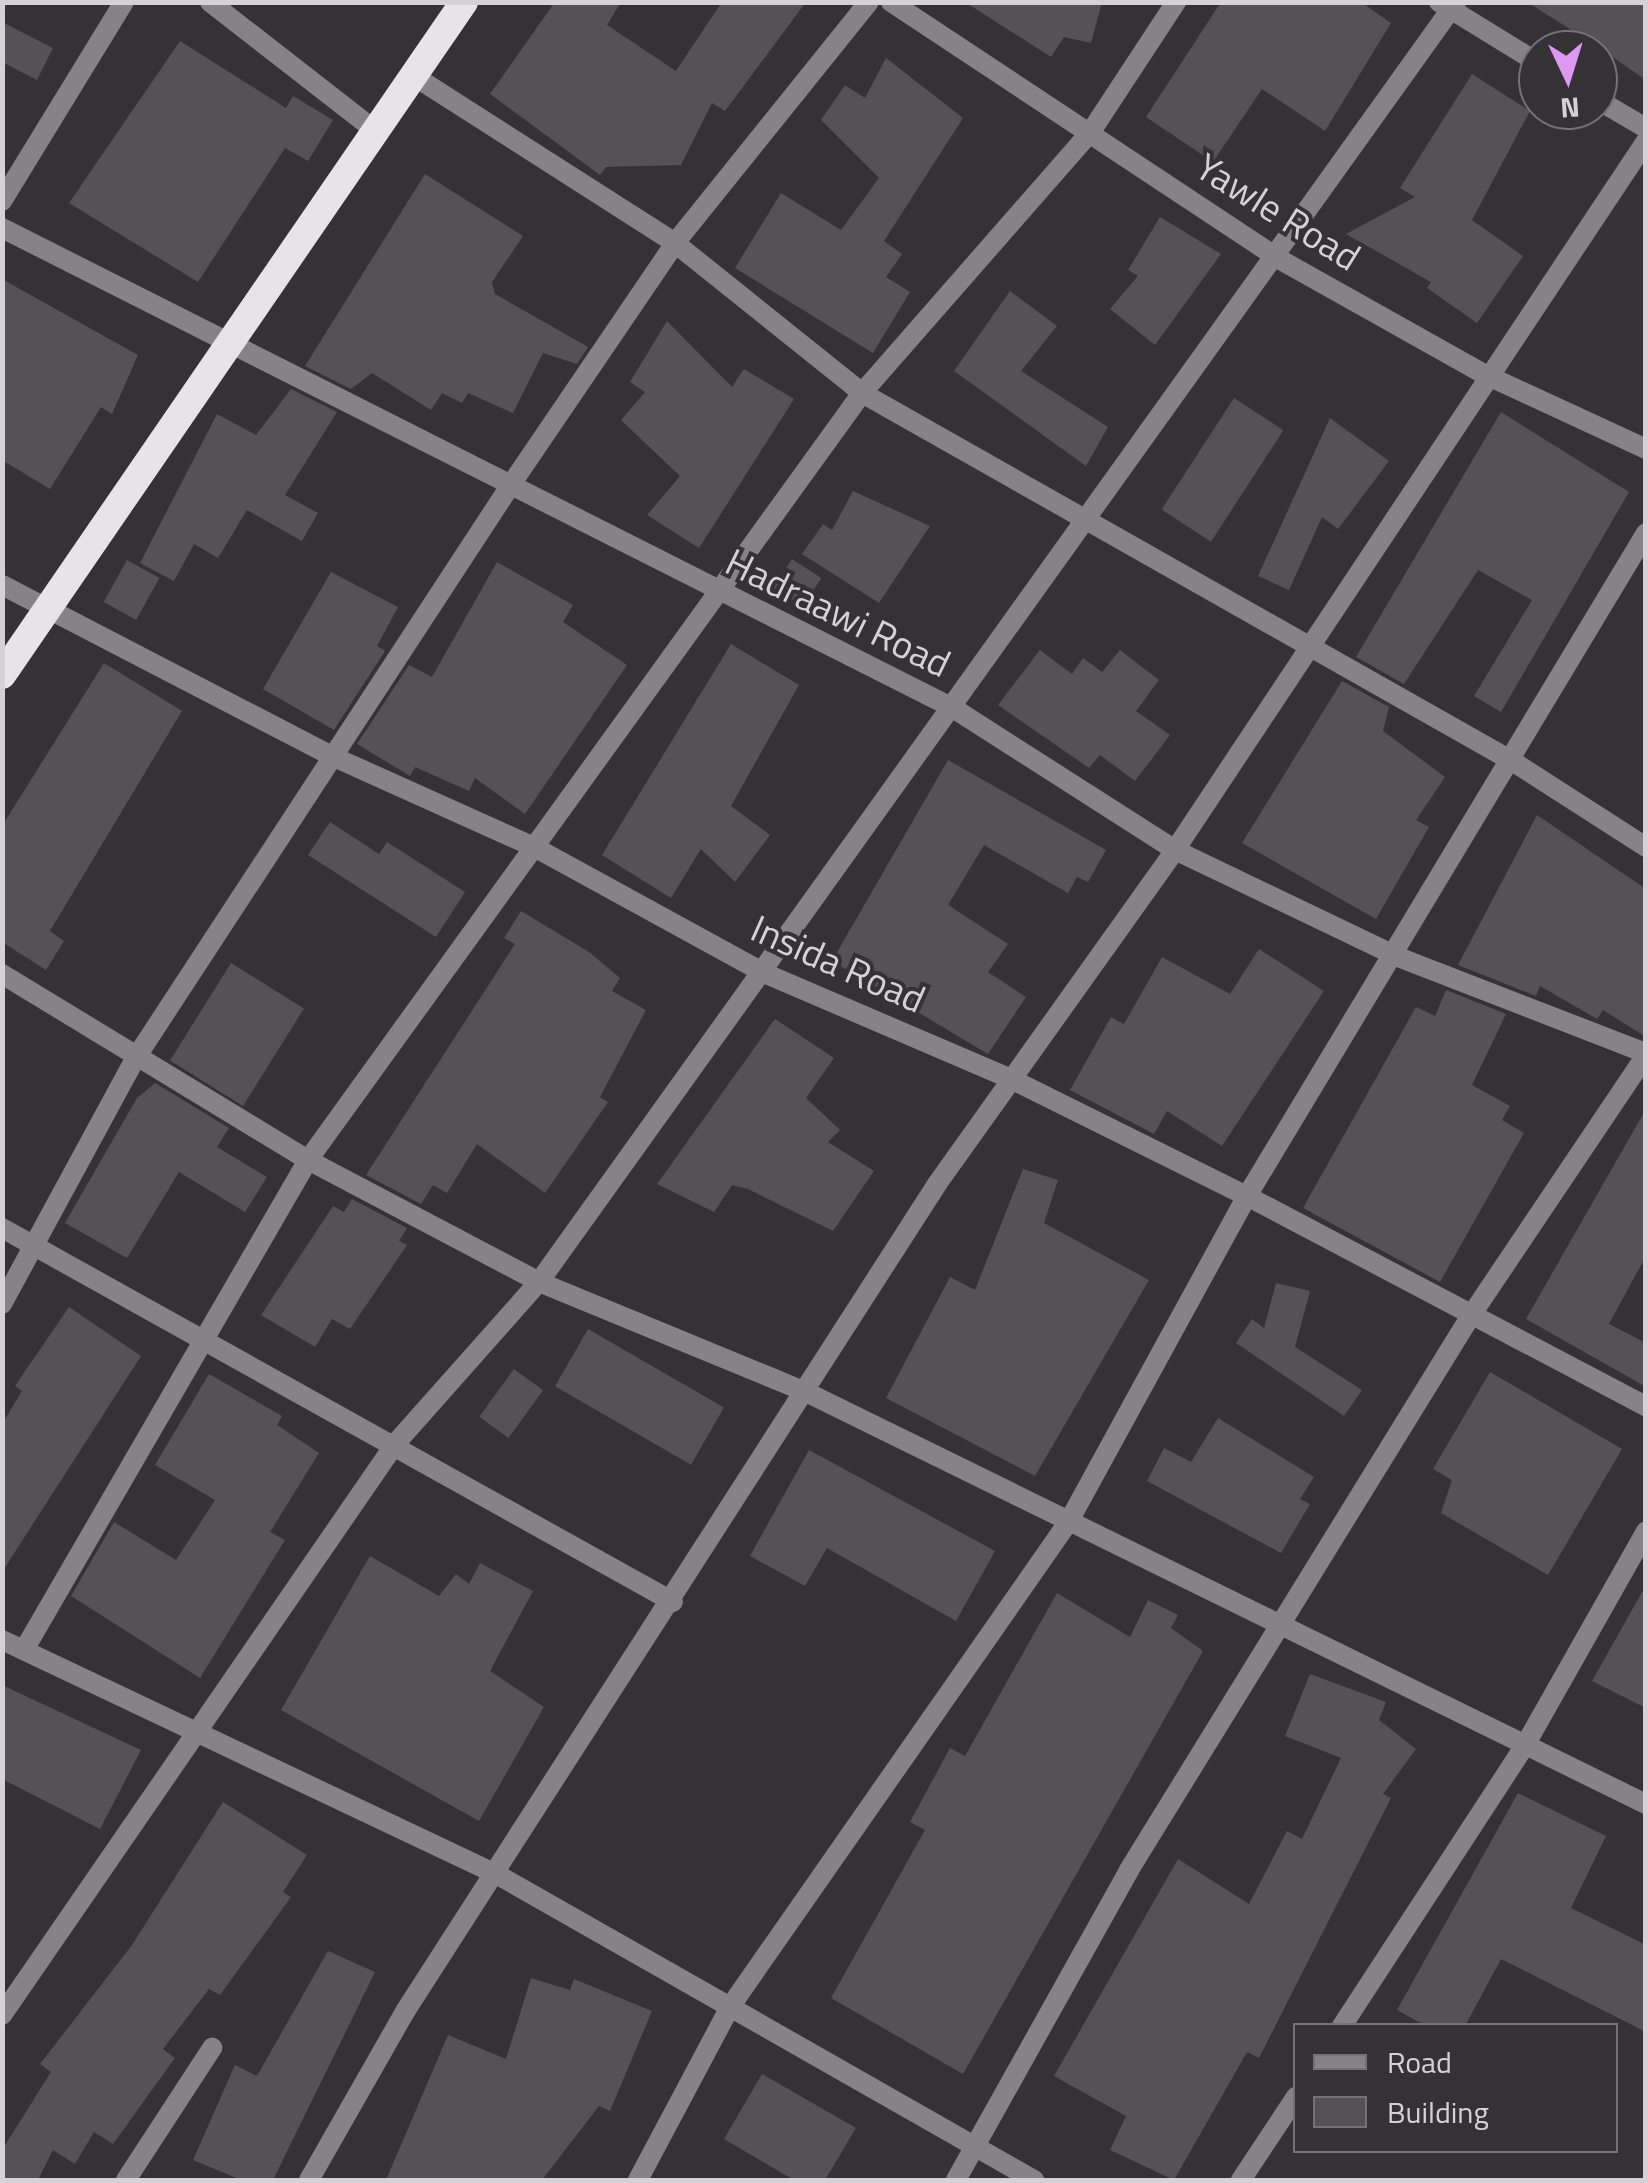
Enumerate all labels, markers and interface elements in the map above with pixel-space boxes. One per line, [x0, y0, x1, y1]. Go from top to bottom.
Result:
north arrow [1518, 30, 1618, 130]
text: N [1559, 86, 1581, 131]
street label: Yawle Road [1188, 144, 1368, 280]
street label: Hadraawi Road [718, 539, 958, 687]
street label: Insida Road [744, 905, 932, 1023]
legend [1293, 2023, 1618, 2153]
text: Road [1387, 2039, 1452, 2085]
text: Building [1387, 2089, 1489, 2135]

